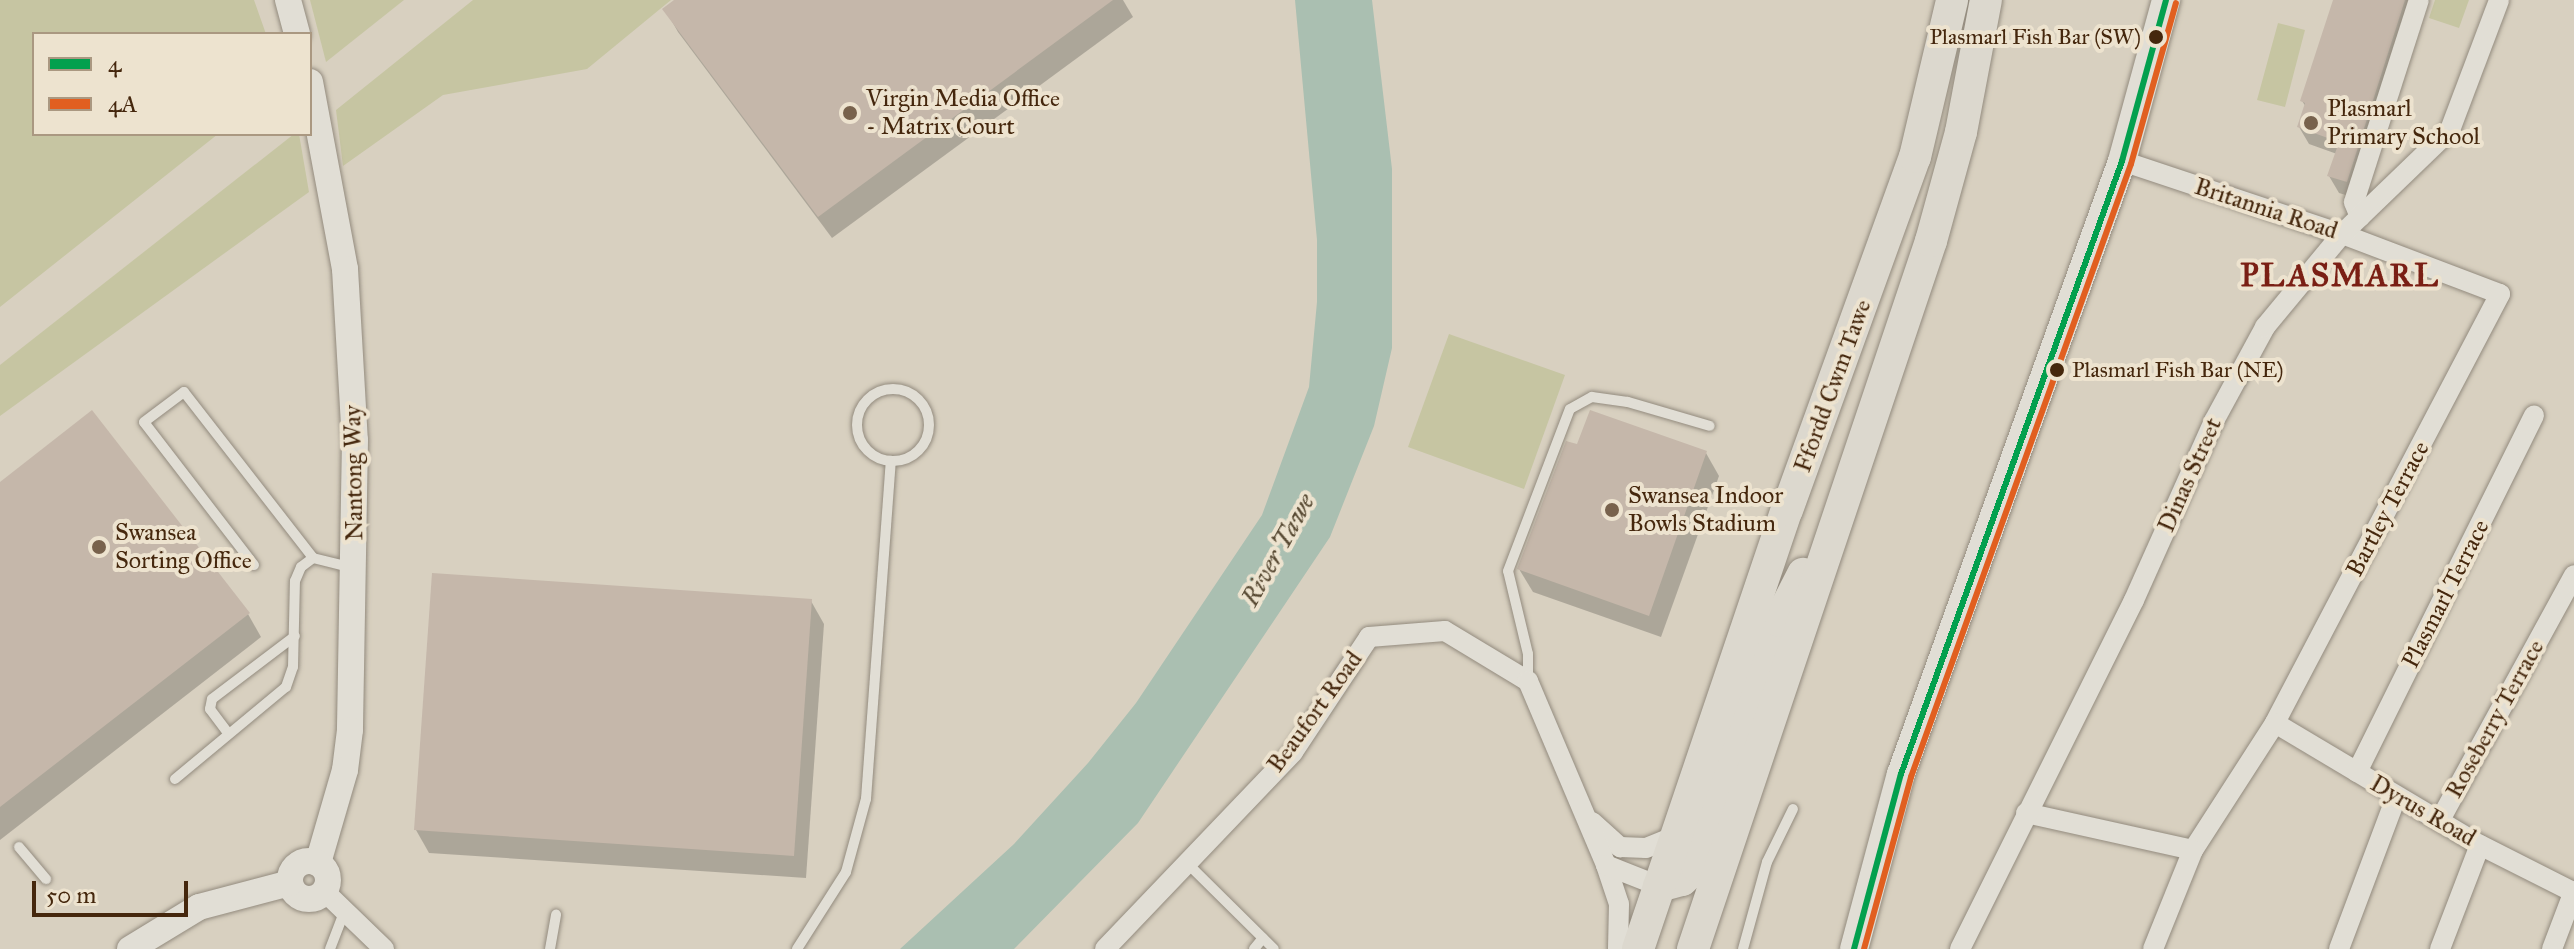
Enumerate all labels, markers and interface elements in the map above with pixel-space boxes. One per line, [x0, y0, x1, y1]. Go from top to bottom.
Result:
place label: Plasmarl Fish Bar (SW) [1929, 24, 2141, 50]
marker: Plasmarl Fish Bar (SW) [2148, 29, 2164, 45]
legend [32, 32, 312, 136]
text: 4 [108, 49, 121, 79]
place label: Virgin Media Office - Matrix Court [866, 85, 1060, 141]
text: 4A [108, 89, 138, 119]
place label: Plasmarl Primary School [2327, 95, 2480, 151]
marker: Virgin Media Office - Matrix Court [841, 104, 859, 122]
marker: Plasmarl Primary School [2302, 114, 2320, 132]
street label: Britannia Road [2191, 172, 2341, 246]
district label: PLASMARL [2240, 257, 2440, 295]
street label: Ffordd Cwm Tawe [1788, 296, 1878, 476]
place label: Plasmarl Fish Bar (NE) [2072, 357, 2284, 383]
marker: Plasmarl Fish Bar (NE) [2049, 362, 2065, 378]
street label: Nantong Way [338, 405, 370, 541]
street label: Dinas Street [2152, 413, 2228, 537]
street label: Bartley Terrace [2340, 436, 2436, 582]
place label: Swansea Indoor Bowls Stadium [1628, 482, 1783, 538]
water label: River Tawe [1234, 488, 1322, 612]
marker: Swansea Indoor Bowls Stadium [1603, 501, 1621, 519]
street label: Plasmarl Terrace [2396, 515, 2496, 673]
place label: Swansea Sorting Office [115, 519, 252, 575]
marker: Swansea Sorting Office [90, 538, 108, 556]
street label: Roseberry Terrace [2440, 635, 2550, 803]
street label: Beaufort Road [1261, 646, 1369, 778]
street label: Dyrus Road [2365, 769, 2481, 853]
scale bar [36, 865, 192, 915]
text: 50 m [46, 880, 96, 910]

